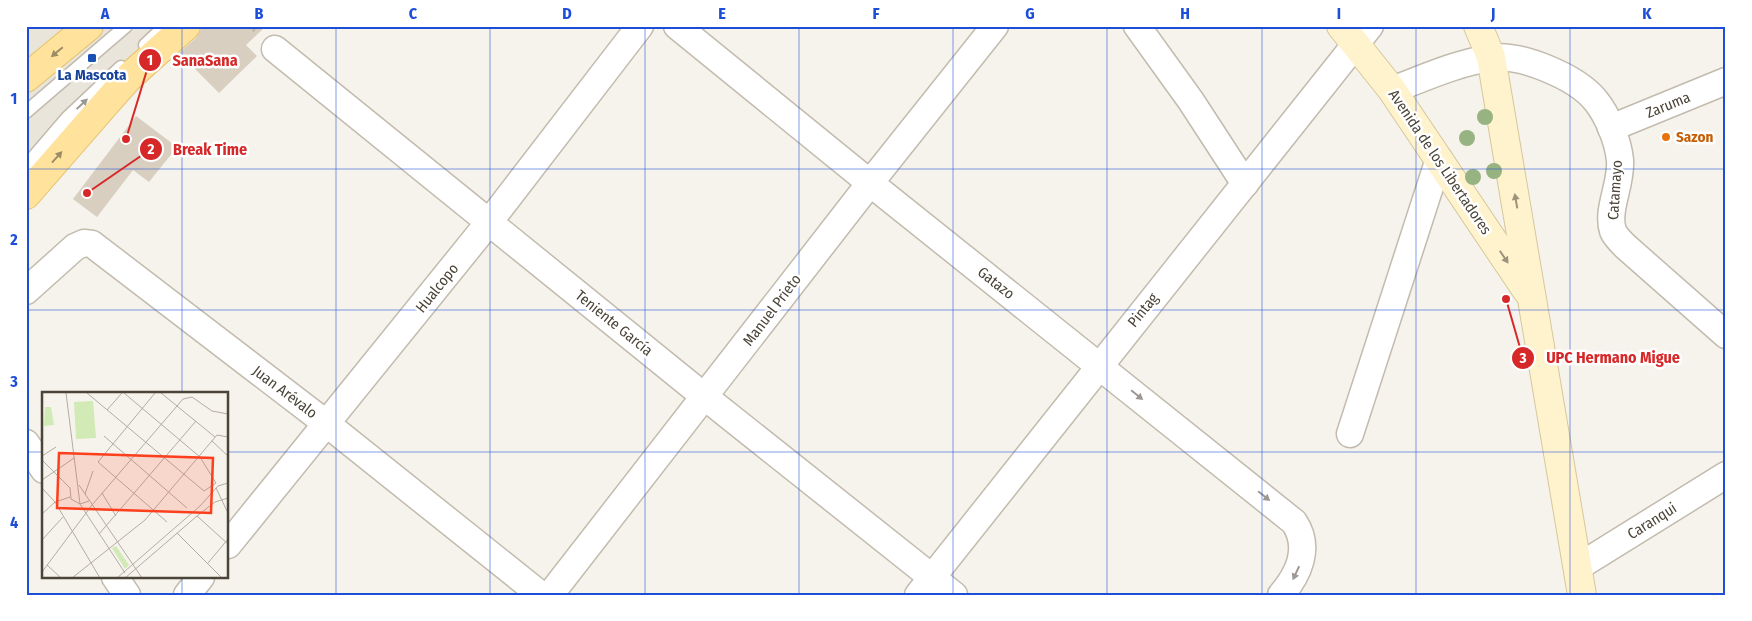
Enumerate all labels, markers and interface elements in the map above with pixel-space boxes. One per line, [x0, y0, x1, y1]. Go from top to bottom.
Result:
text: A [100, 4, 110, 23]
text: B [255, 4, 264, 23]
text: C [409, 4, 418, 23]
text: D [562, 4, 572, 23]
text: E [718, 4, 726, 23]
text: F [872, 4, 880, 23]
text: G [1025, 4, 1035, 23]
text: H [1180, 4, 1190, 23]
text: I [1337, 4, 1341, 23]
text: J [1490, 4, 1495, 23]
text: K [1642, 4, 1652, 23]
callout: SanaSana [137, 45, 247, 76]
one-way arrow [51, 47, 64, 58]
text: 1 [147, 51, 153, 69]
text: SanaSana [172, 51, 238, 70]
marker: La Mascota [86, 52, 98, 64]
place label: La Mascota [57, 66, 127, 84]
street label: Avenida de los Libertadores [1385, 86, 1495, 238]
street label: Zaruma [1643, 88, 1693, 122]
text: 1 [11, 89, 17, 108]
one-way arrow [76, 98, 88, 110]
place label: Sazon [1676, 128, 1713, 146]
marker: Sazon [1660, 131, 1672, 143]
callout: Break Time [138, 134, 257, 165]
text: 2 [147, 140, 155, 158]
text: Break Time [173, 140, 247, 159]
one-way arrow [52, 151, 63, 164]
street label: Catamayo [1604, 159, 1626, 221]
one-way arrow [1512, 193, 1520, 209]
text: 2 [9, 230, 18, 249]
one-way arrow [1500, 251, 1509, 264]
street label: Hualcopo [412, 260, 462, 316]
street label: Gatazo [974, 263, 1018, 303]
street label: Manuel Prieto [739, 270, 805, 349]
street label: Teniente García [572, 286, 656, 360]
street label: Pintag [1124, 289, 1162, 331]
callout: UPC Hermano Migue [1511, 342, 1689, 373]
text: UPC Hermano Migue [1546, 348, 1680, 367]
text: 3 [1518, 349, 1527, 367]
street label: Juan Arévalo [249, 362, 321, 422]
text: 3 [9, 372, 18, 391]
one-way arrow [1131, 390, 1144, 400]
inset map [42, 392, 229, 578]
one-way arrow [1257, 491, 1270, 502]
street label: Caranqui [1624, 499, 1680, 543]
text: 4 [10, 513, 18, 532]
one-way arrow [1292, 566, 1300, 580]

